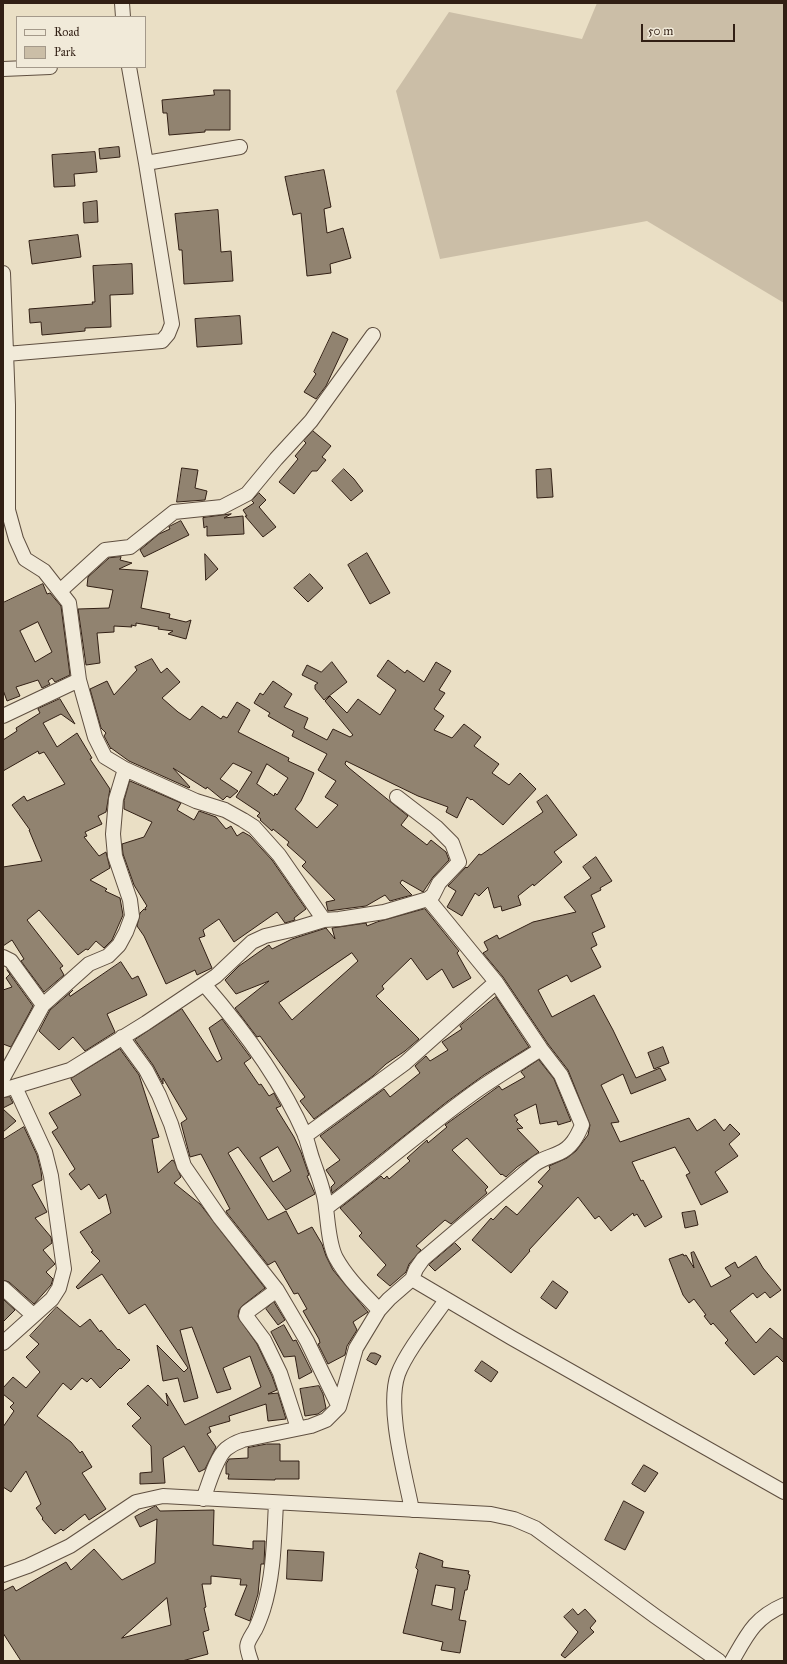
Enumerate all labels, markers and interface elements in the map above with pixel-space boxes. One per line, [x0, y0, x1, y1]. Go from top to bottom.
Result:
legend [16, 16, 146, 68]
scale bar [643, 16, 737, 42]
text: 50 m [648, 24, 673, 38]
text: Road [54, 25, 80, 39]
text: Park [54, 45, 76, 59]

